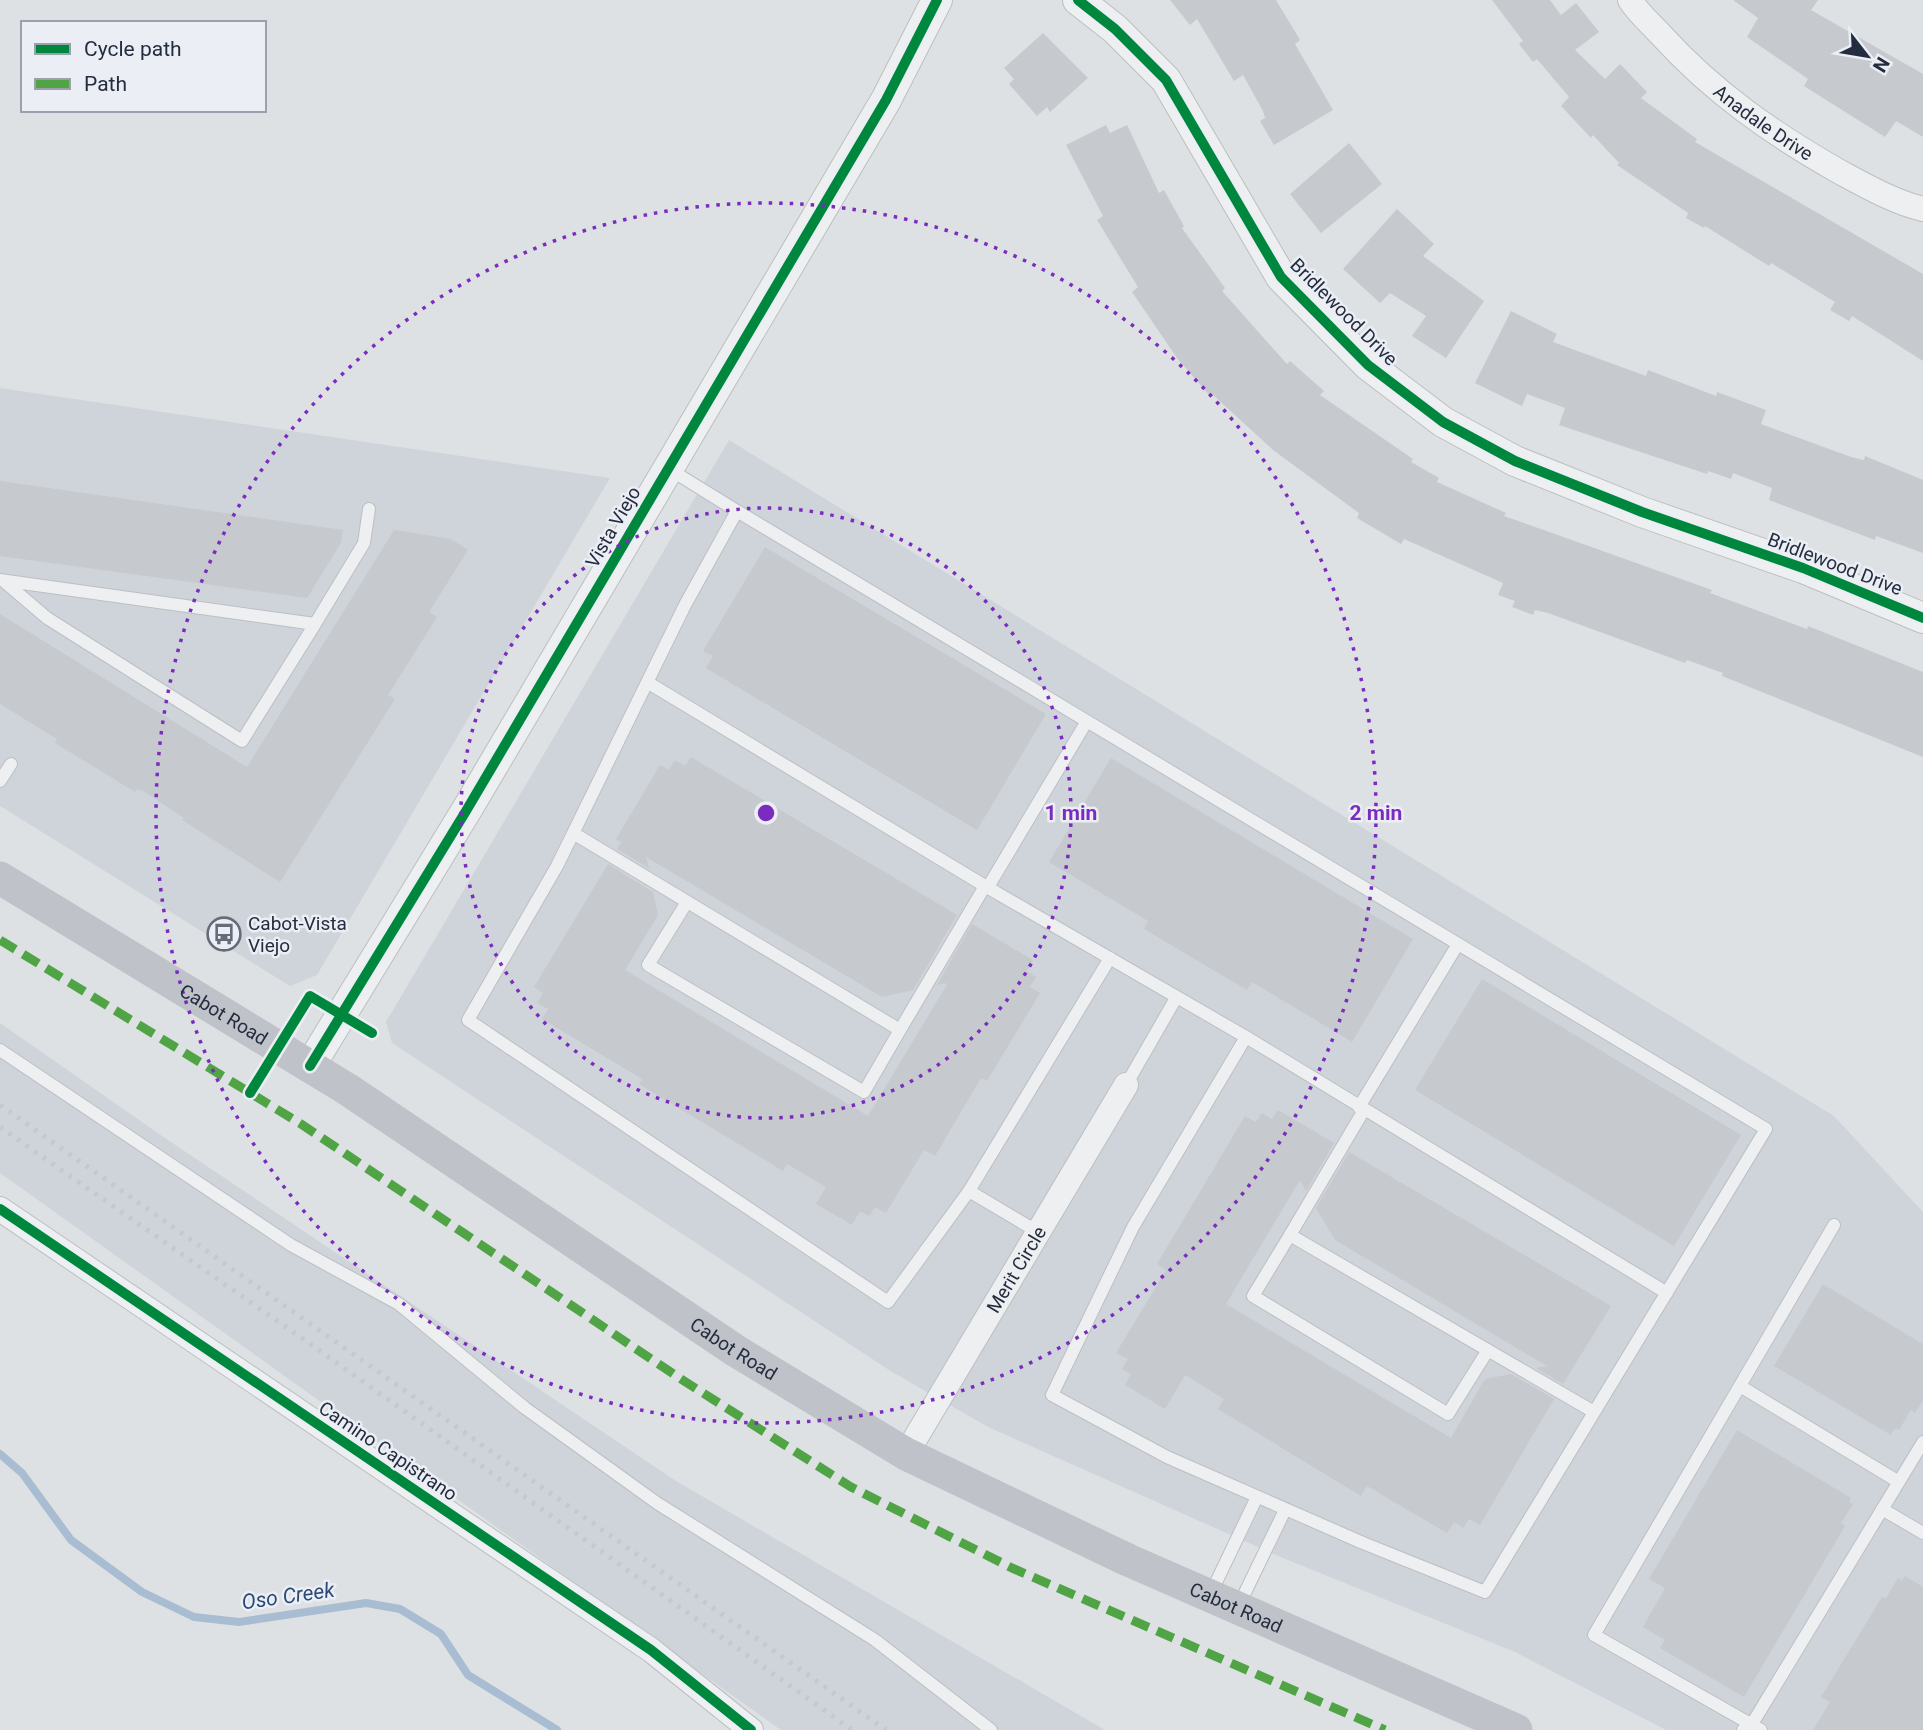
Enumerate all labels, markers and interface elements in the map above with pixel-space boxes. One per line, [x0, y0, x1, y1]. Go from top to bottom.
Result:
legend [21, 21, 266, 112]
north arrow [1832, 21, 1902, 91]
text: Cycle path [84, 37, 182, 61]
text: N [1868, 53, 1894, 76]
text: Path [84, 72, 127, 96]
street label: Anadale Drive [1709, 79, 1817, 165]
street label: Bridlewood Drive [1286, 254, 1402, 370]
street label: Vista Viejo [581, 482, 645, 572]
street label: Bridlewood Drive [1764, 528, 1906, 600]
centre of rings [754, 801, 778, 825]
text: 1 min [1045, 801, 1097, 825]
text: 2 min [1350, 801, 1402, 825]
place label: Cabot-Vista Viejo [248, 912, 347, 957]
bus stop icon: Cabot-Vista Viejo [205, 915, 243, 953]
street label: Cabot Road [176, 979, 272, 1050]
street label: Merit Circle [981, 1222, 1051, 1317]
street label: Cabot Road [686, 1312, 782, 1385]
street label: Camino Capistrano [315, 1396, 461, 1506]
street label: Cabot Road [1186, 1577, 1286, 1638]
water label: Oso Creek [240, 1578, 336, 1614]

